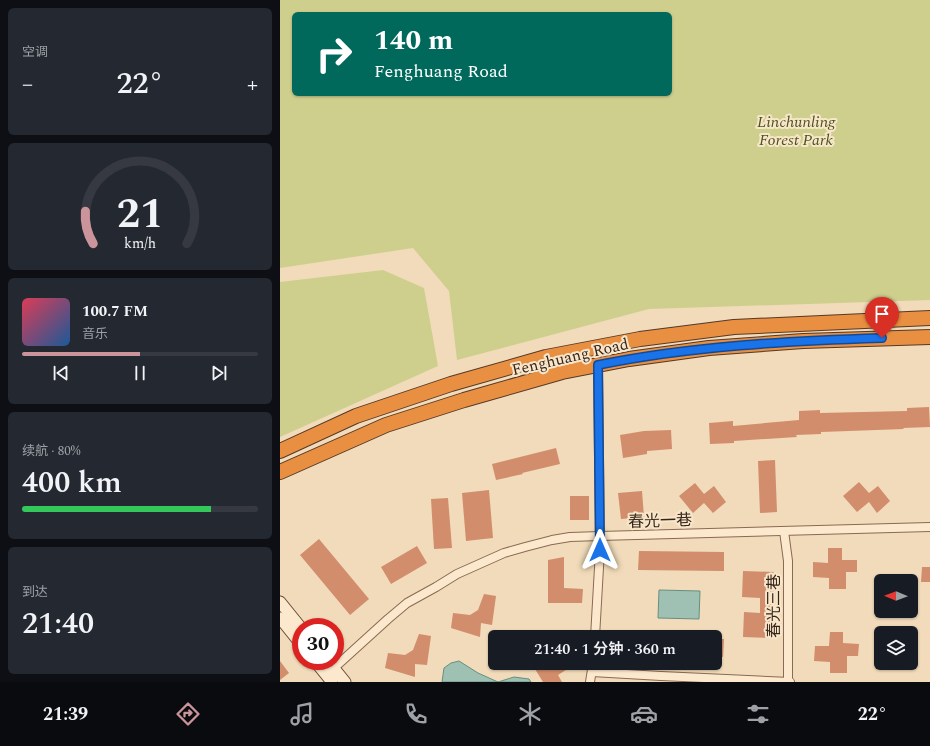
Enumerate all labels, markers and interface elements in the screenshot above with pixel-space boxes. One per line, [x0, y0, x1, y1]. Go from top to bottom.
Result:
text: 140 m [374, 19, 453, 62]
icon: right [308, 28, 360, 80]
text: 空调 [22, 42, 48, 62]
text: Fenghuang Road [374, 58, 508, 85]
text: 22° [116, 61, 164, 107]
text: − [22, 68, 33, 101]
text: + [247, 68, 258, 101]
park label: Linchunling Forest Park [757, 110, 836, 152]
text: 21 [117, 183, 163, 246]
text: km/h [124, 233, 156, 255]
pin [865, 297, 899, 338]
text: 100.7 FM [82, 300, 148, 323]
icon: arrive [871, 303, 893, 325]
text: 音乐 [82, 324, 108, 344]
street label: Fenghuang Road [510, 332, 631, 382]
icon: previous [50, 362, 72, 384]
icon: pause [129, 362, 151, 384]
icon: next [208, 362, 230, 384]
text: 续航 · 80% [22, 441, 81, 461]
text: 400 km [22, 460, 122, 506]
street label: 春光一巷 [628, 508, 692, 534]
position arrow [579, 529, 621, 571]
street label: 春光三巷 [762, 574, 786, 638]
north arrow [874, 574, 918, 618]
map controls [874, 574, 918, 670]
text: 到达 [22, 582, 48, 602]
text: 21:40 [22, 601, 94, 647]
speed limit sign: 30 [292, 618, 344, 670]
button: layers [874, 626, 918, 670]
text: 21:40 · 1 分钟 · 360 m [534, 638, 676, 661]
icon: directions [174, 700, 202, 728]
icon: music [288, 700, 316, 728]
icon: phone [402, 700, 430, 728]
icon: climate [516, 700, 544, 728]
icon: car [630, 700, 658, 728]
icon: filters [744, 700, 772, 728]
text: 21:39 [43, 701, 88, 728]
text: 22° [858, 701, 887, 728]

